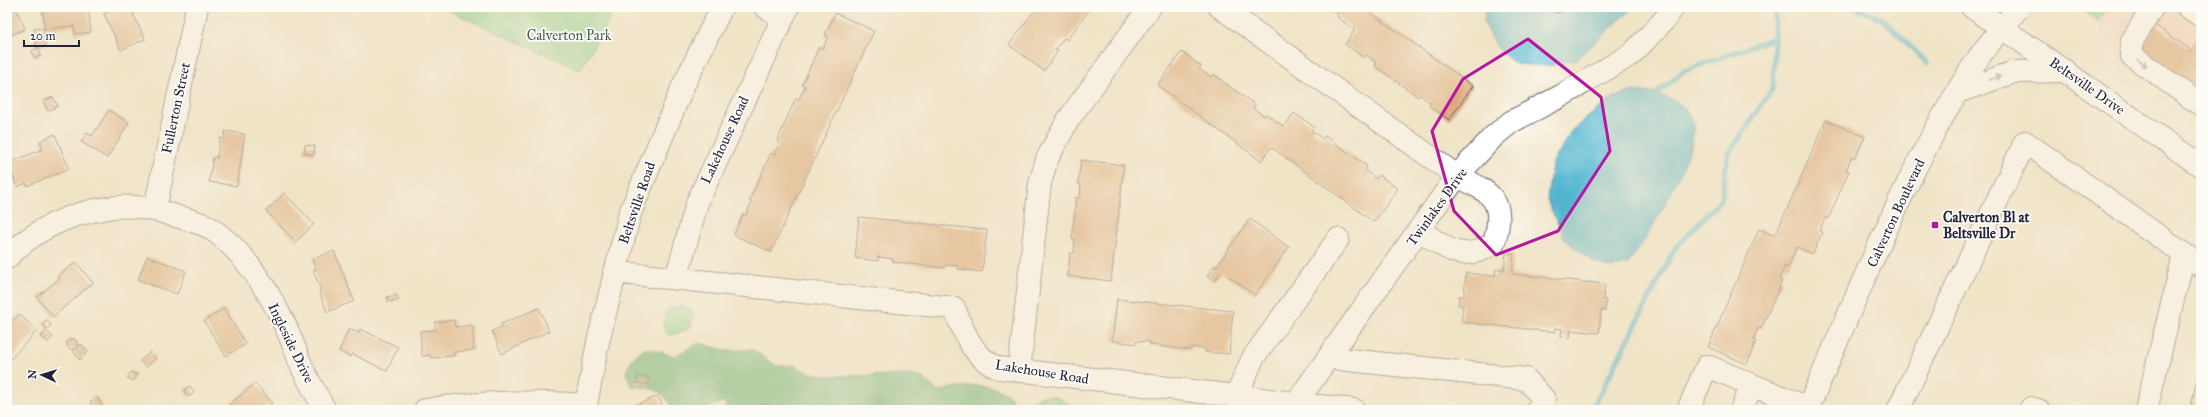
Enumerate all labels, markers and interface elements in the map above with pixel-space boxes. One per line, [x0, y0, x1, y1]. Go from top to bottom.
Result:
scale bar [24, 22, 79, 48]
park label: Calverton Park [527, 27, 612, 44]
text: 20 m [30, 29, 56, 43]
street label: Beltsville Drive [2046, 54, 2128, 118]
one-way arrow [2136, 59, 2147, 67]
street label: Fullerton Street [158, 61, 194, 155]
one-way arrow [1988, 73, 2000, 81]
street label: Lakehouse Road [697, 94, 753, 186]
street label: Calverton Boulevard [1863, 156, 1929, 270]
street label: Beltsville Road [615, 160, 659, 246]
street label: Twinlakes Drive [1403, 164, 1471, 249]
place label: Calverton Bl at Beltsville Dr [1943, 209, 2029, 242]
marker: Calverton Bl at Beltsville Dr [1930, 220, 1940, 230]
street label: Ingleside Drive [264, 300, 318, 386]
north arrow [22, 355, 62, 395]
street label: Lakehouse Road [994, 356, 1090, 388]
text: N [26, 369, 39, 379]

